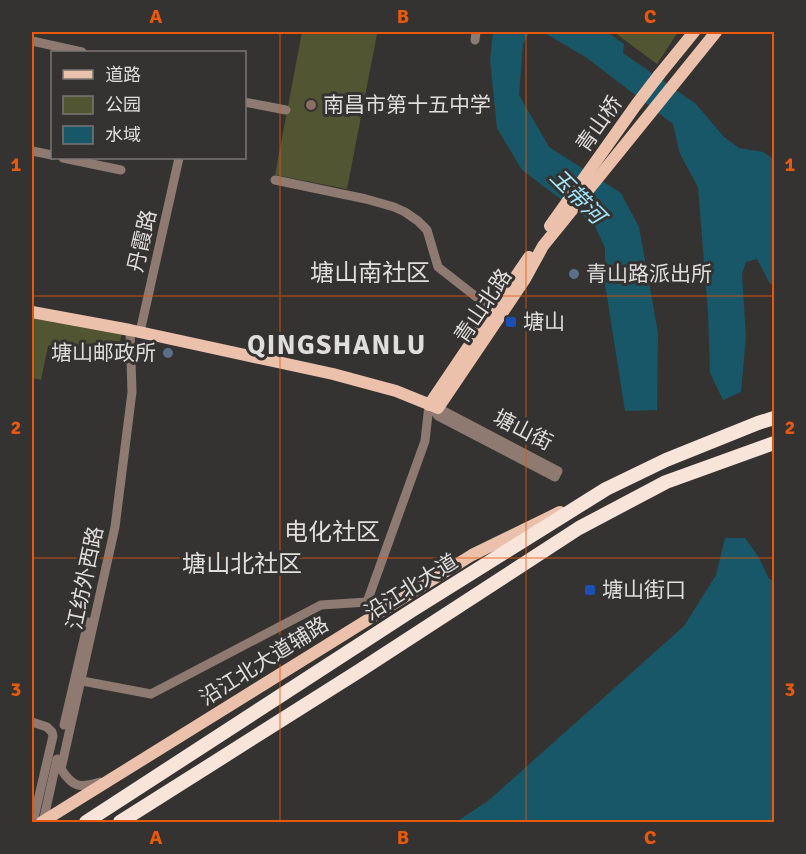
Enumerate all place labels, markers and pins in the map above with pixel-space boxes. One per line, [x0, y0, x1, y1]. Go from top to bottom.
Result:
place label: 南昌市第十五中学 [323, 92, 491, 118]
marker: 南昌市第十五中学 [304, 98, 318, 112]
place label: 青山路派出所 [586, 261, 712, 287]
marker: 青山路派出所 [567, 267, 581, 281]
place label: 塘山 [523, 309, 565, 335]
marker: 塘山 [504, 315, 518, 329]
place label: 塘山邮政所 [51, 340, 156, 366]
marker: 塘山邮政所 [161, 346, 175, 360]
place label: 塘山街口 [602, 577, 686, 603]
marker: 塘山街口 [583, 583, 597, 597]

